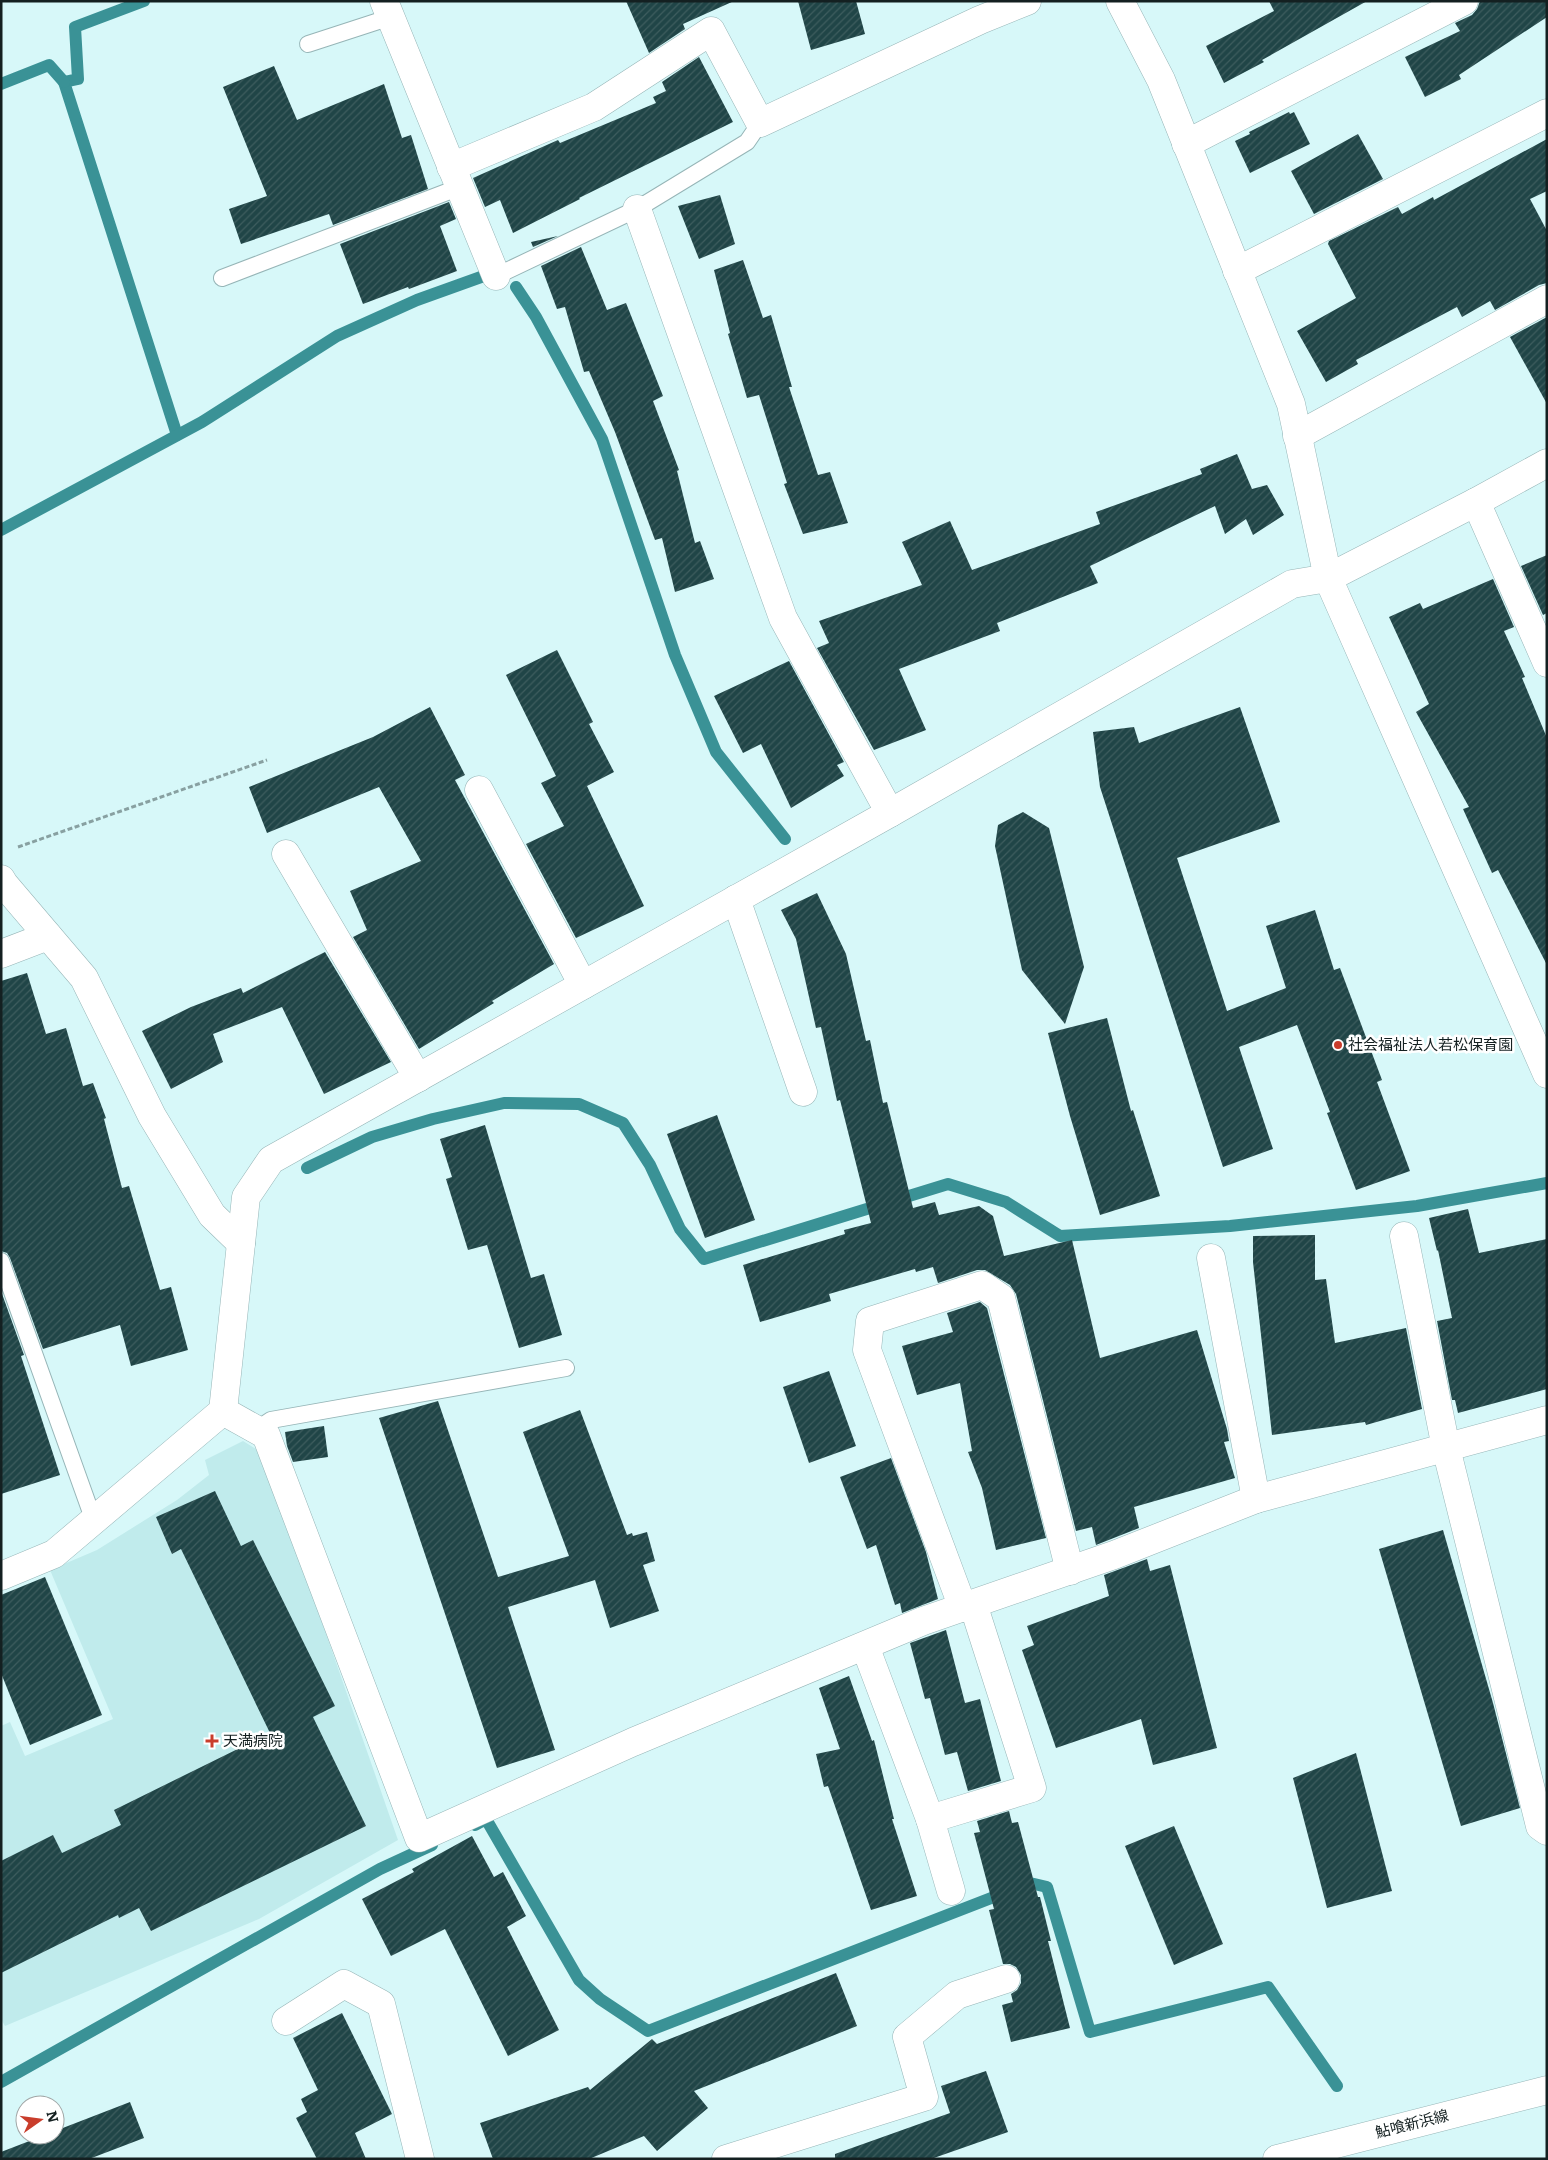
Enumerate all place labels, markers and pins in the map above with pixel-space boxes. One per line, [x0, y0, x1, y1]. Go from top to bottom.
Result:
place label: 社会福祉法人若松保育園 [1348, 1032, 1513, 1055]
marker: 社会福祉法人若松保育園 [1332, 1039, 1344, 1051]
place label: 天満病院 [223, 1728, 283, 1751]
marker: 天満病院 [205, 1734, 219, 1748]

